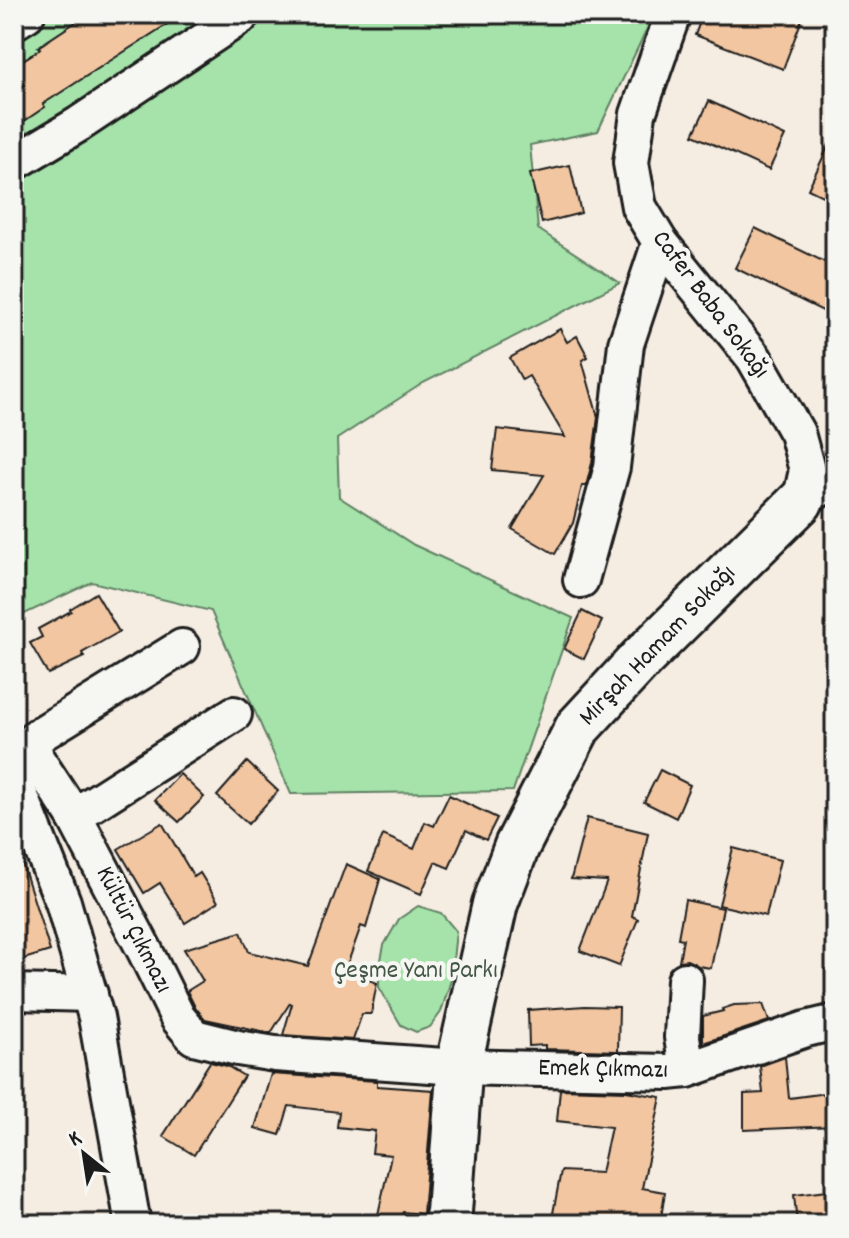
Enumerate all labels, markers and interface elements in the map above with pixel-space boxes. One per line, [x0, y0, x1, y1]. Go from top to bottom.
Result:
street label: Cafer Baba Sokağı [642, 223, 778, 387]
street label: Mirşah Hamam Sokağı [571, 557, 745, 735]
street label: Kültür Çıkmazı [85, 860, 181, 1000]
park label: Çeşme Yanı Parkı [334, 953, 498, 990]
street label: Emek Çıkmazı [538, 1050, 668, 1090]
north arrow [44, 1114, 124, 1194]
text: K [64, 1124, 88, 1156]

